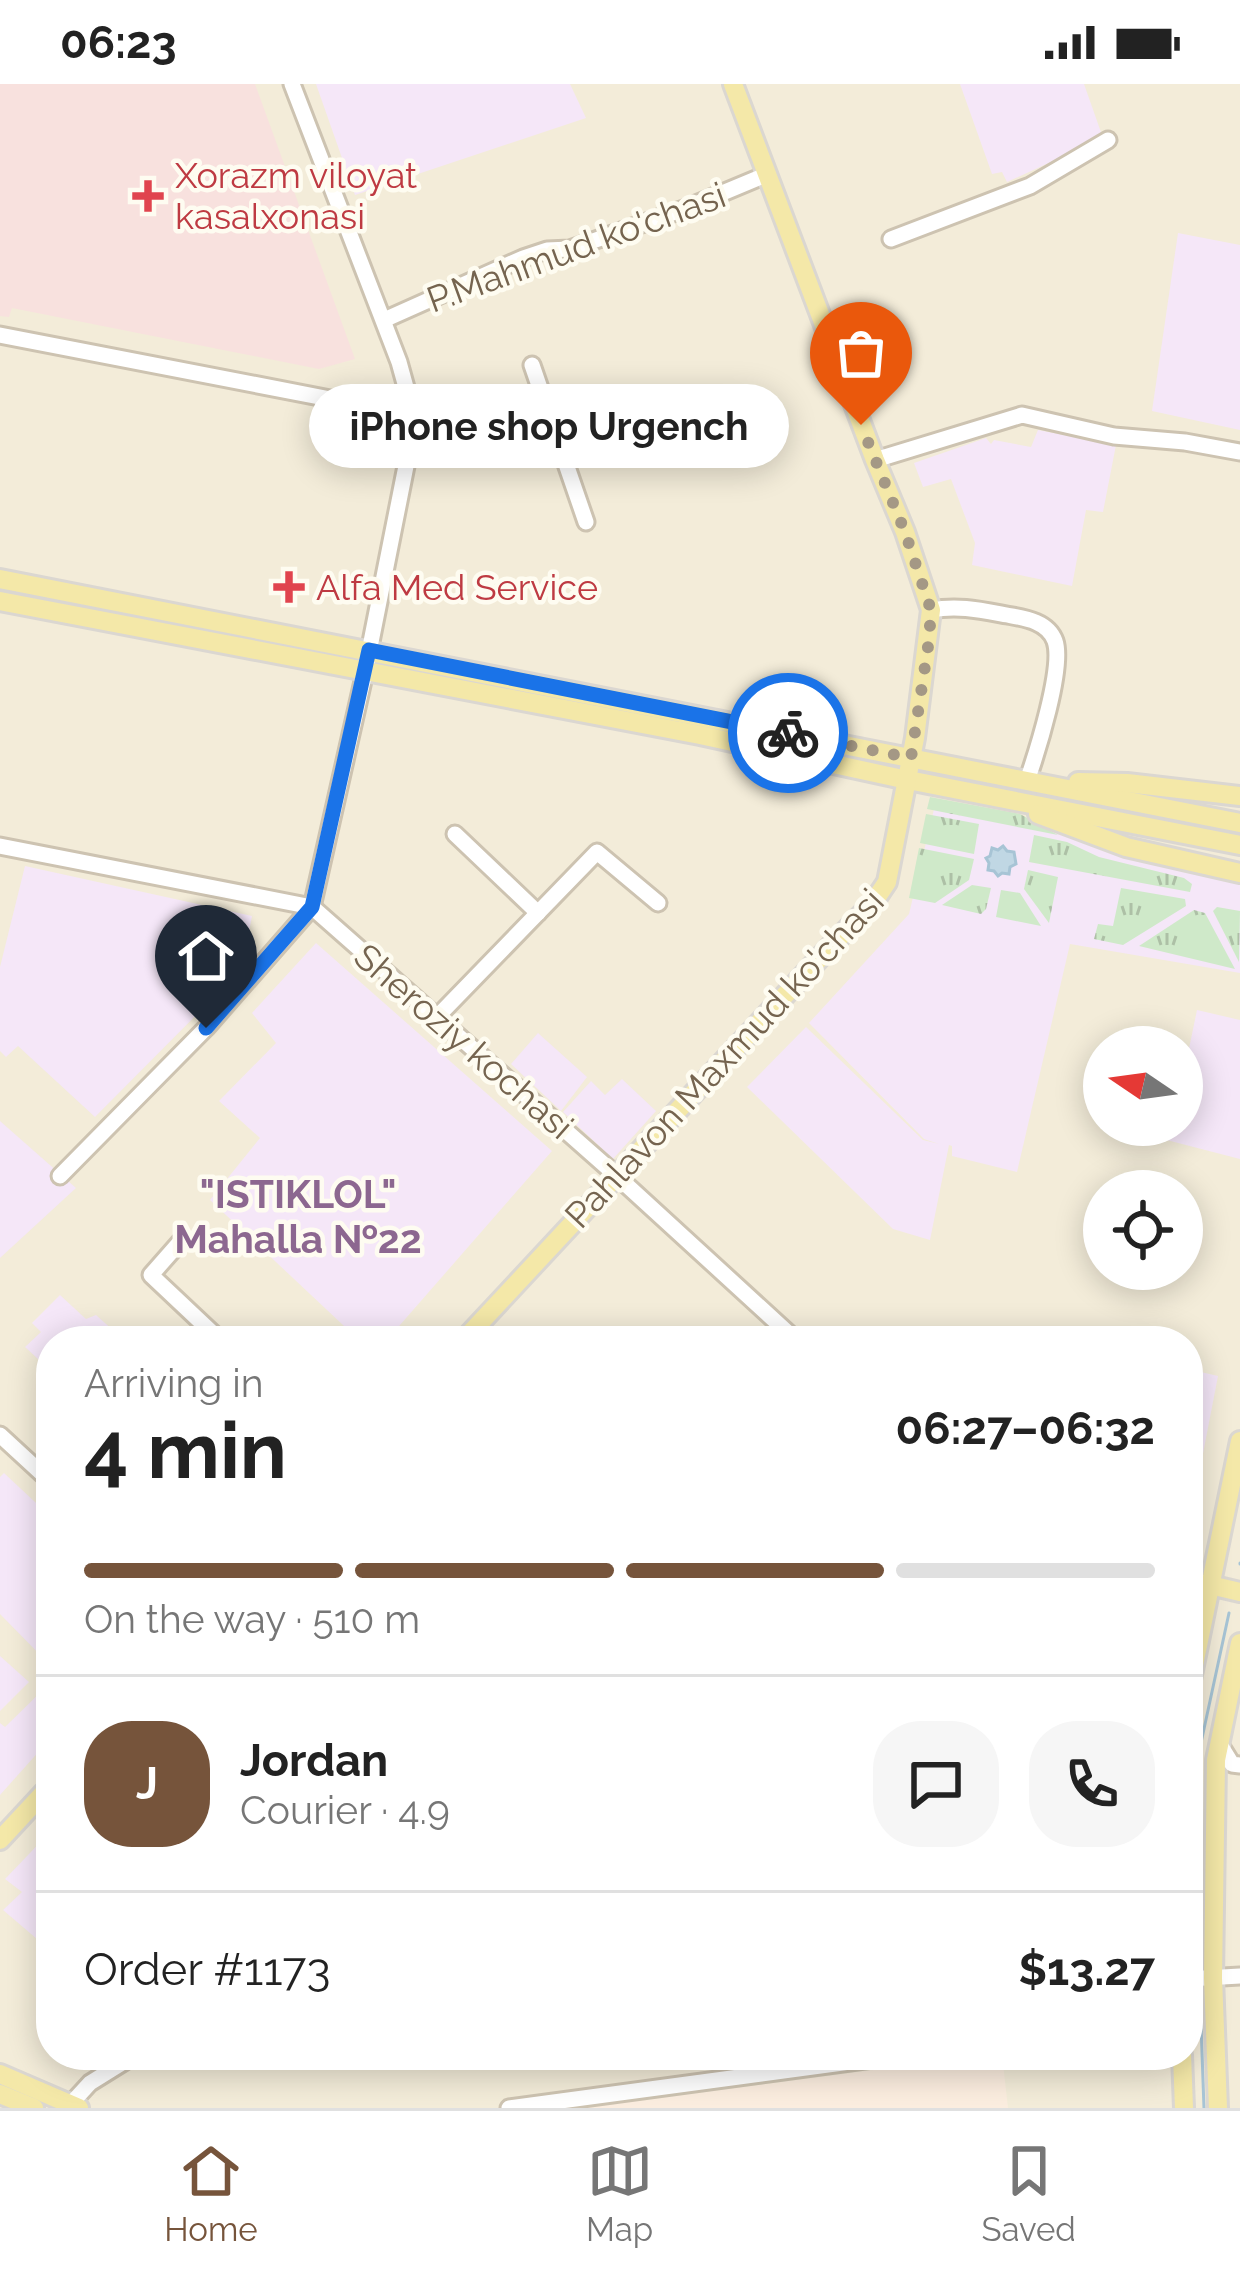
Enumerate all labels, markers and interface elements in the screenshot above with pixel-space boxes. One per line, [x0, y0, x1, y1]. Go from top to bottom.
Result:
text: 06:23 [60, 16, 177, 69]
place label: Xorazm viloyat kasalxonasi [175, 154, 417, 237]
street label: P.Mahmud ko'chasi [421, 173, 731, 321]
marker: Xorazm viloyat kasalxonasi [132, 180, 164, 212]
pin [810, 302, 912, 425]
icon: bag [828, 320, 894, 386]
callout: iPhone shop Urgench [309, 383, 789, 467]
text: iPhone shop Urgench [349, 403, 749, 449]
place label: Alfa Med Service [316, 566, 598, 608]
marker: Alfa Med Service [273, 571, 305, 603]
courier [728, 673, 848, 793]
icon: bike [755, 700, 821, 766]
street label: Pahlavon Maxmud ko'chasi [556, 880, 892, 1236]
pin [155, 905, 257, 1028]
icon: home [173, 923, 239, 989]
street label: Sheroziy kochasi [346, 935, 582, 1147]
north arrow [1083, 1026, 1203, 1146]
map controls [1083, 1026, 1203, 1290]
button: locate [1083, 1170, 1203, 1290]
district label: "ISTIKLOL" Mahalla №22 [174, 1171, 422, 1262]
text: Arriving in [84, 1360, 264, 1406]
text: 06:27–06:32 [896, 1402, 1155, 1455]
text: 4 min [84, 1405, 287, 1496]
text: On the way · 510 m [84, 1596, 420, 1642]
button: chat [873, 1721, 999, 1847]
button: phone [1029, 1721, 1155, 1847]
text: Jordan [240, 1734, 388, 1787]
text: J [136, 1757, 158, 1810]
text: Courier · 4.9 [240, 1787, 450, 1833]
text: Order #1173 [84, 1943, 330, 1996]
text: $13.27 [1018, 1943, 1155, 1996]
tab: Home [164, 2138, 258, 2249]
tab: Map [586, 2138, 653, 2249]
tab: Saved [981, 2138, 1076, 2249]

